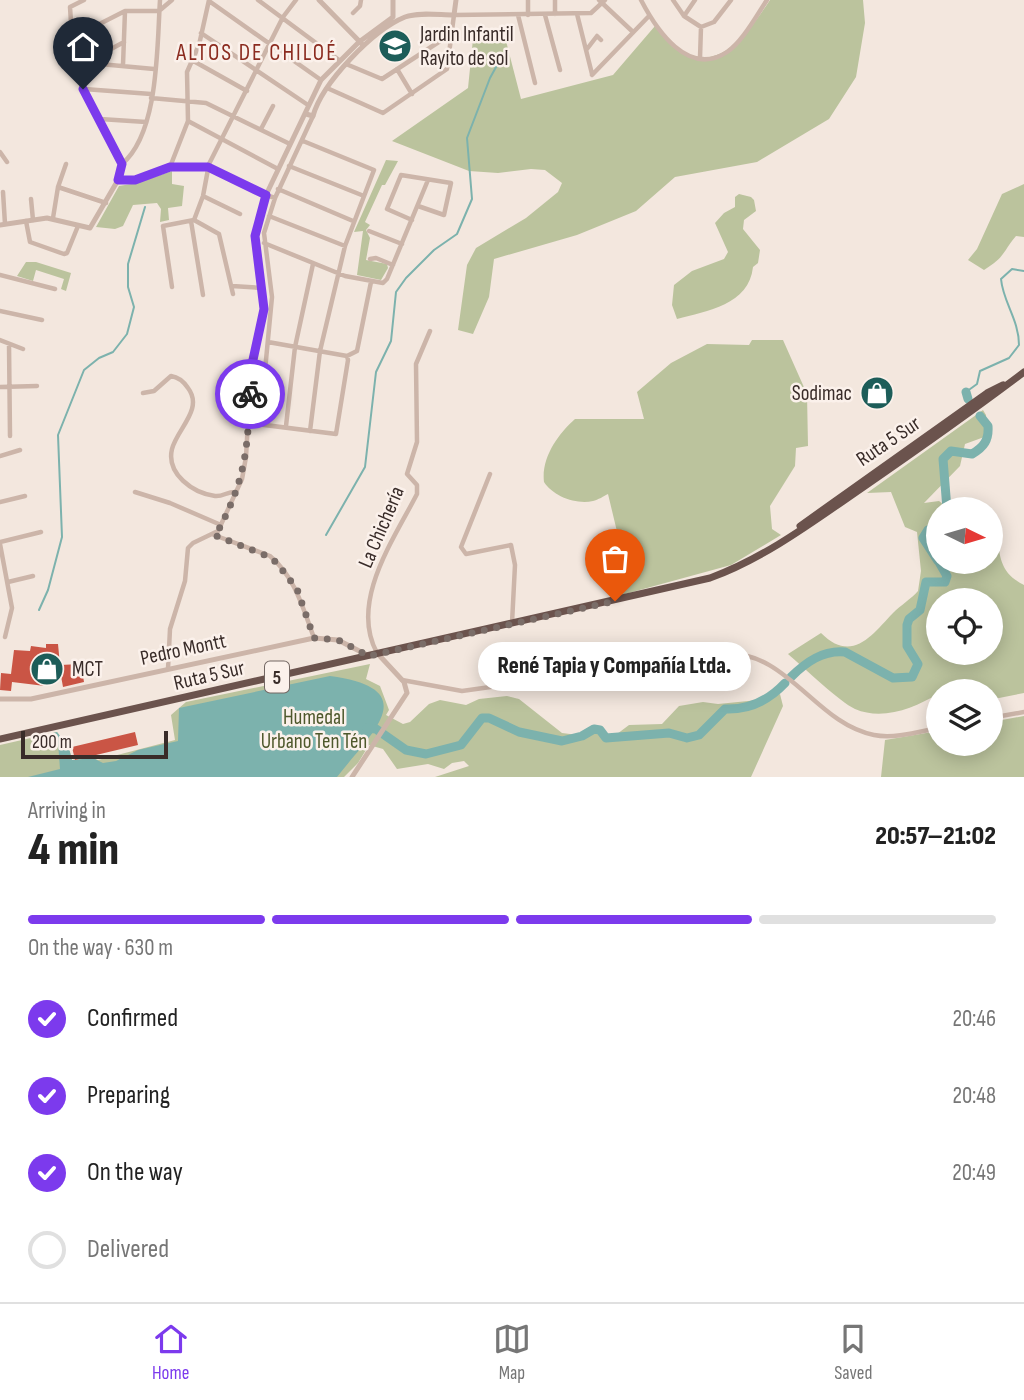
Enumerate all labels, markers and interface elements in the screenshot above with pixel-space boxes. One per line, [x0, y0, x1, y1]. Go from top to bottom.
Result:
pin [53, 17, 113, 89]
place label: Jardin Infantil Rayito de sol [419, 22, 514, 71]
school or university icon: Jardin Infantil Rayito de sol [376, 27, 414, 65]
icon: home [64, 28, 102, 66]
district label: ALTOS DE CHILOÉ [175, 39, 338, 67]
courier [215, 359, 285, 429]
shop icon: Sodimac [858, 374, 896, 412]
icon: bike [231, 375, 269, 413]
place label: Sodimac [792, 381, 852, 406]
street label: Ruta 5 Sur [852, 411, 925, 472]
street label: La Chichería [353, 483, 410, 572]
north arrow [926, 497, 1003, 574]
map controls [926, 497, 1003, 756]
pin [585, 529, 645, 601]
icon: bag [596, 540, 634, 578]
button: locate [926, 588, 1003, 665]
street label: Pedro Montt [138, 628, 228, 671]
callout: René Tapia y Compañía Ltda. [478, 643, 752, 692]
shop icon: MCT [28, 650, 66, 688]
text: René Tapia y Compañía Ltda. [498, 652, 732, 680]
street label: Ruta 5 Sur [171, 655, 247, 696]
place label: MCT [72, 657, 103, 682]
road number: 5 [265, 662, 289, 692]
button: layers [926, 679, 1003, 756]
park label: Humedal Urbano Ten Tén [261, 705, 367, 754]
scale bar [21, 728, 168, 760]
text: 200 m [32, 731, 72, 754]
text: Arriving in [28, 797, 106, 825]
text: 20:57–21:02 [875, 821, 996, 852]
text: 4 min [28, 823, 119, 878]
text: On the way · 630 m [28, 934, 173, 962]
icon: check [28, 1000, 66, 1038]
text: Confirmed [87, 1003, 178, 1034]
text: 20:46 [953, 1005, 996, 1033]
icon: check [28, 1077, 66, 1115]
text: Preparing [87, 1080, 170, 1111]
text: 20:48 [952, 1082, 996, 1110]
icon: check [28, 1154, 66, 1192]
text: On the way [87, 1157, 183, 1188]
text: 20:49 [952, 1159, 996, 1187]
text: Delivered [87, 1234, 169, 1265]
tab: Home [152, 1320, 190, 1385]
tab: Map [493, 1320, 531, 1385]
tab: Saved [834, 1320, 872, 1385]

